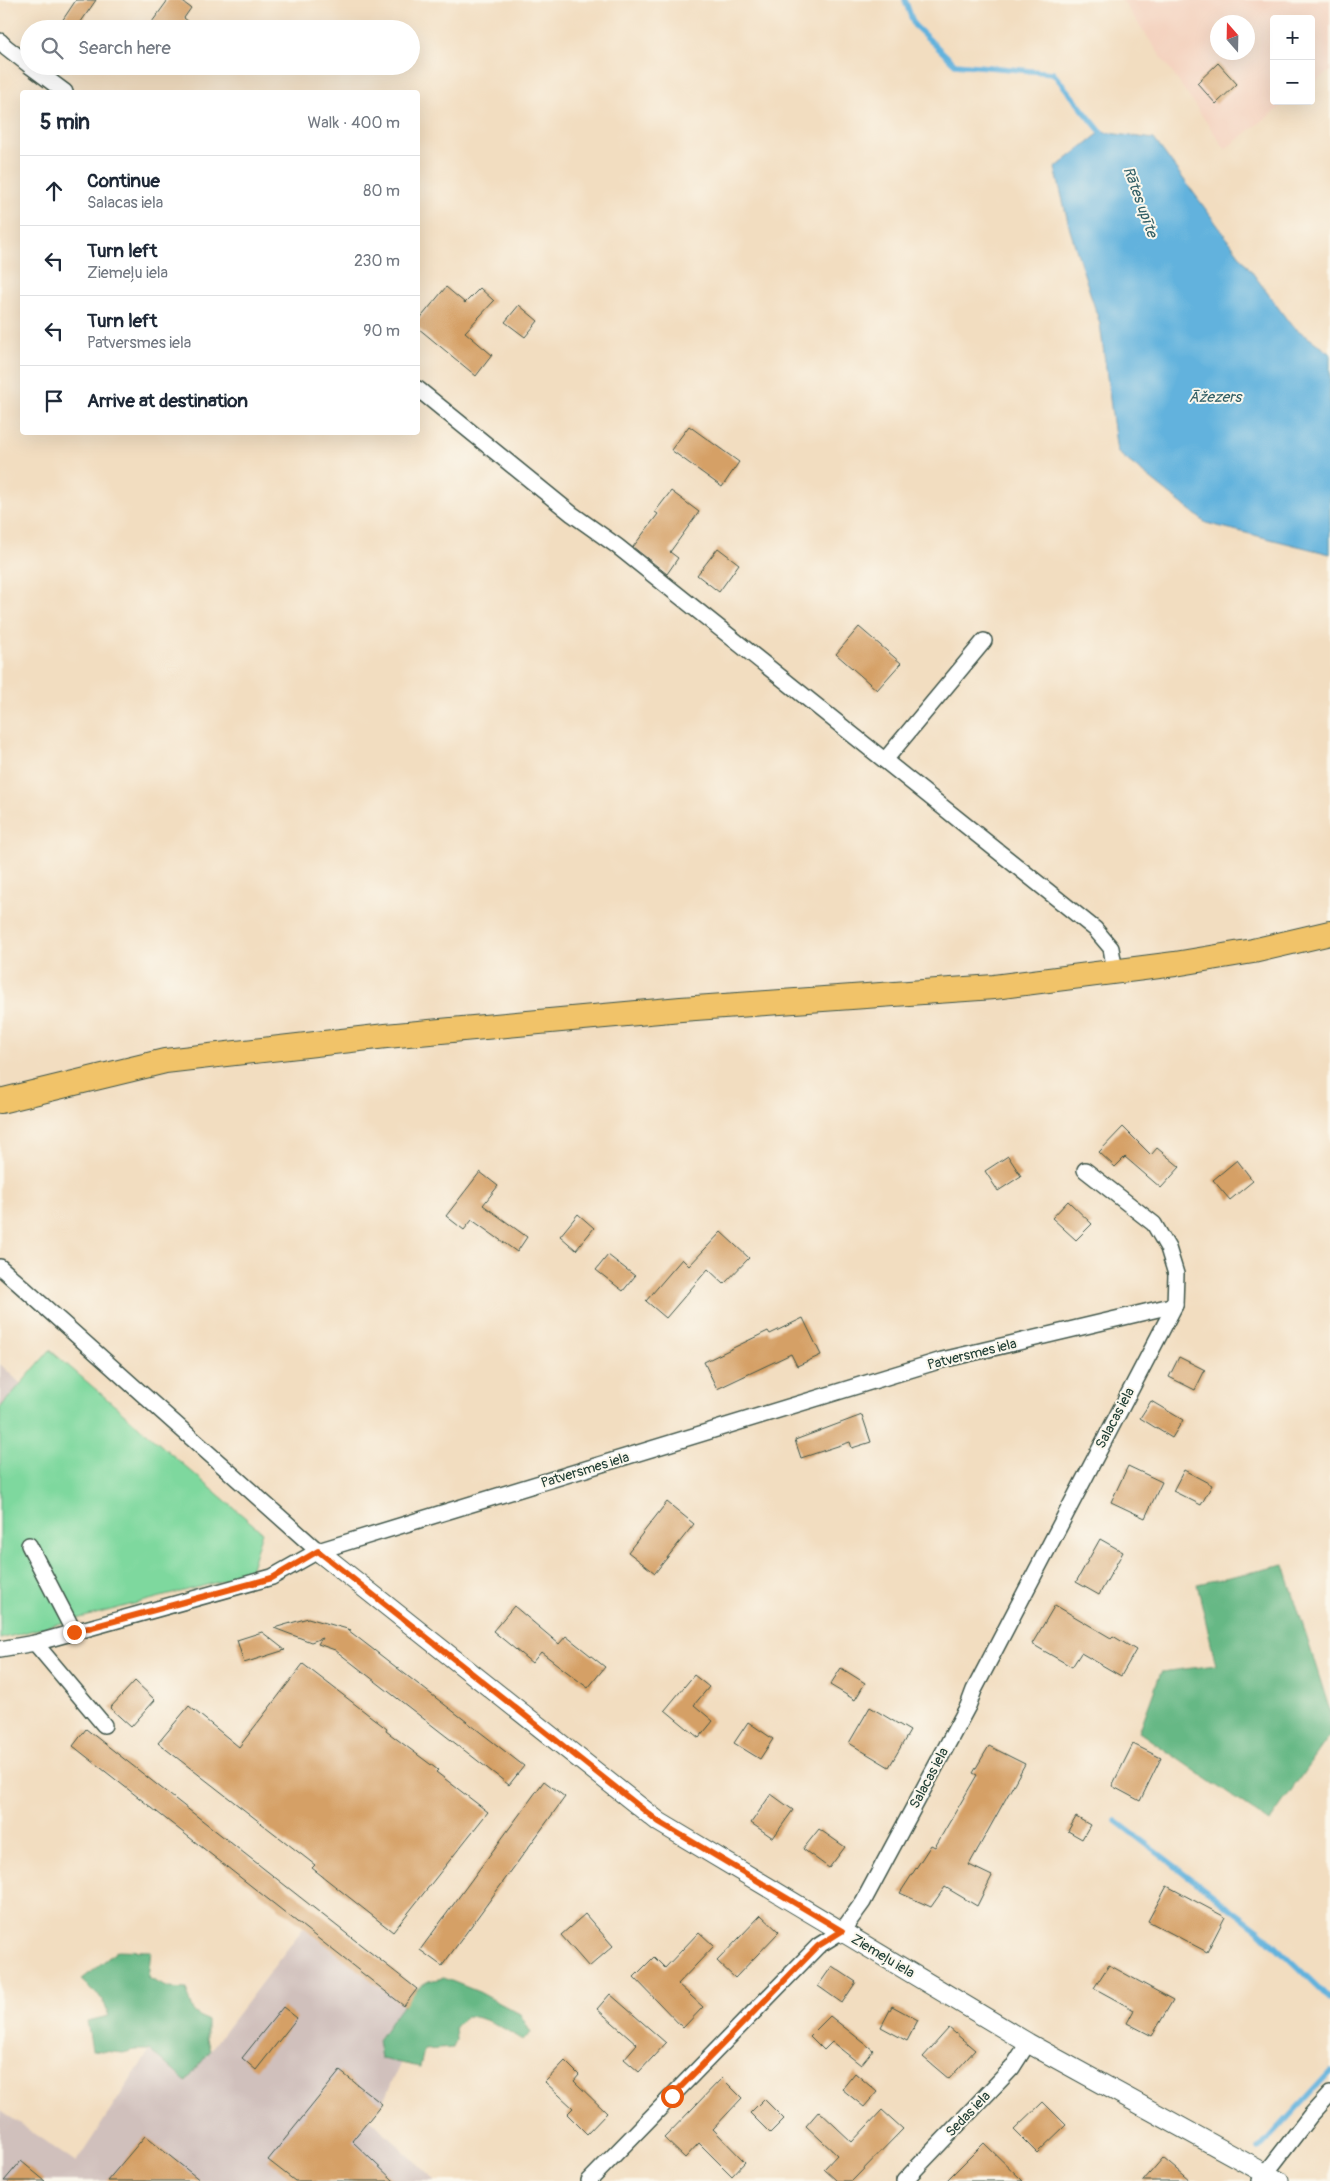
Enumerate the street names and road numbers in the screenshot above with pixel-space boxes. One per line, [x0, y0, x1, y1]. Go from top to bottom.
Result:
street label: Patversmes iela [926, 1335, 1018, 1373]
street label: Salacas iela [1092, 1385, 1138, 1451]
street label: Patversmes iela [539, 1449, 631, 1491]
street label: Salacas iela [906, 1745, 952, 1811]
street label: Ziemeļu iela [848, 1930, 918, 1982]
street label: Sedas iela [942, 2088, 994, 2140]

